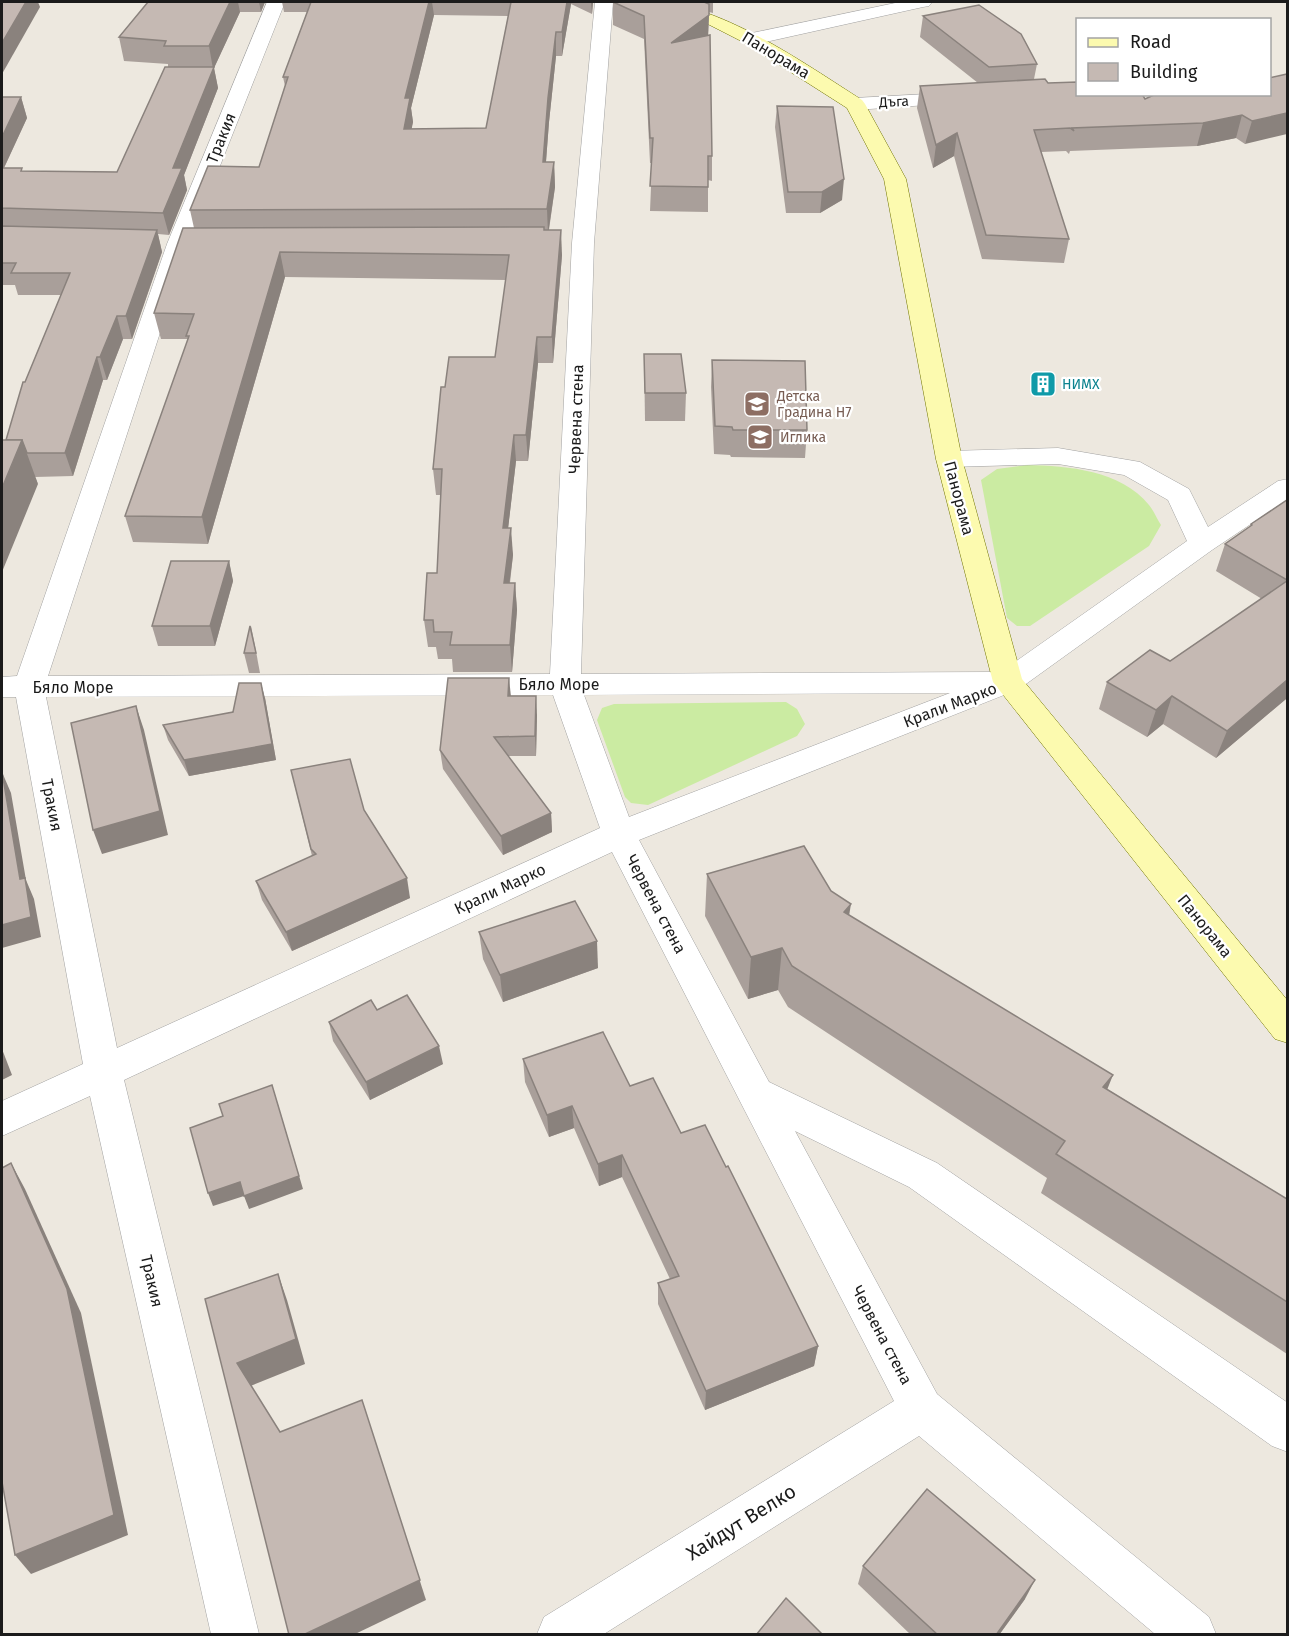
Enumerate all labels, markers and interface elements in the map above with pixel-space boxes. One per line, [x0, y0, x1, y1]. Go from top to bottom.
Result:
legend [1076, 18, 1271, 96]
street label: Панорама [739, 27, 813, 83]
text: Road [1130, 31, 1172, 53]
text: Building [1130, 61, 1198, 83]
street label: Дъга [878, 93, 909, 111]
street label: Тракия [202, 110, 240, 166]
street label: Червена стена [565, 364, 587, 474]
building icon: НИМХ [1028, 369, 1058, 399]
place label: НИМХ [1062, 376, 1100, 393]
place label: Детска Градина Н7 [776, 388, 851, 421]
school or university icon: Детска Градина Н7 [742, 389, 772, 419]
school or university icon: Иглика [745, 422, 775, 452]
place label: Иглика [780, 429, 826, 446]
street label: Панорама [940, 459, 978, 537]
street label: Бяло Море [519, 675, 599, 694]
street label: Бяло Море [33, 678, 113, 697]
street label: Крали Марко [901, 678, 999, 732]
street label: Тракия [38, 777, 66, 833]
street label: Червена стена [622, 851, 690, 957]
street label: Крали Марко [451, 860, 549, 918]
street label: Панорама [1174, 891, 1236, 961]
street label: Тракия [137, 1253, 167, 1309]
street label: Червена стена [848, 1282, 916, 1388]
street label: Хайдут Велко [682, 1479, 800, 1565]

